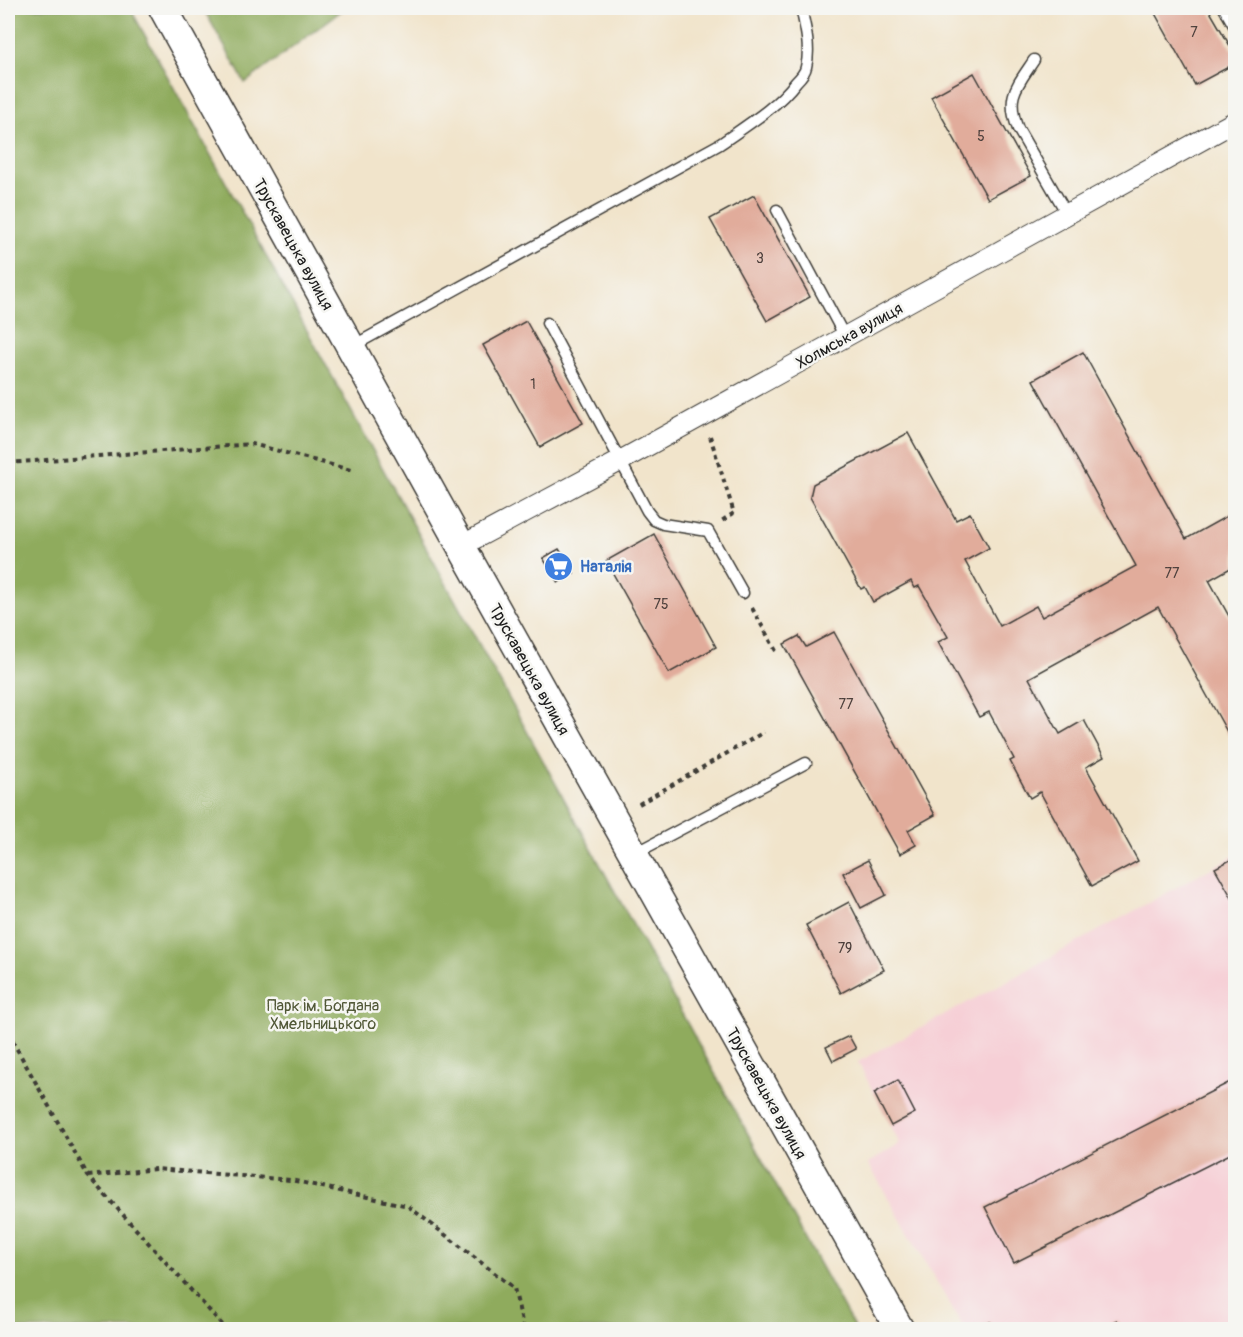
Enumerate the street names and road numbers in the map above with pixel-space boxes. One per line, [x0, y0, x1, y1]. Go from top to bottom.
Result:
street label: Трускавецька вулиця [249, 175, 338, 314]
street label: Холмська вулиця [793, 298, 906, 373]
street label: Трускавецька вулиця [485, 600, 574, 739]
street label: Трускавецька вулиця [722, 1024, 811, 1163]

